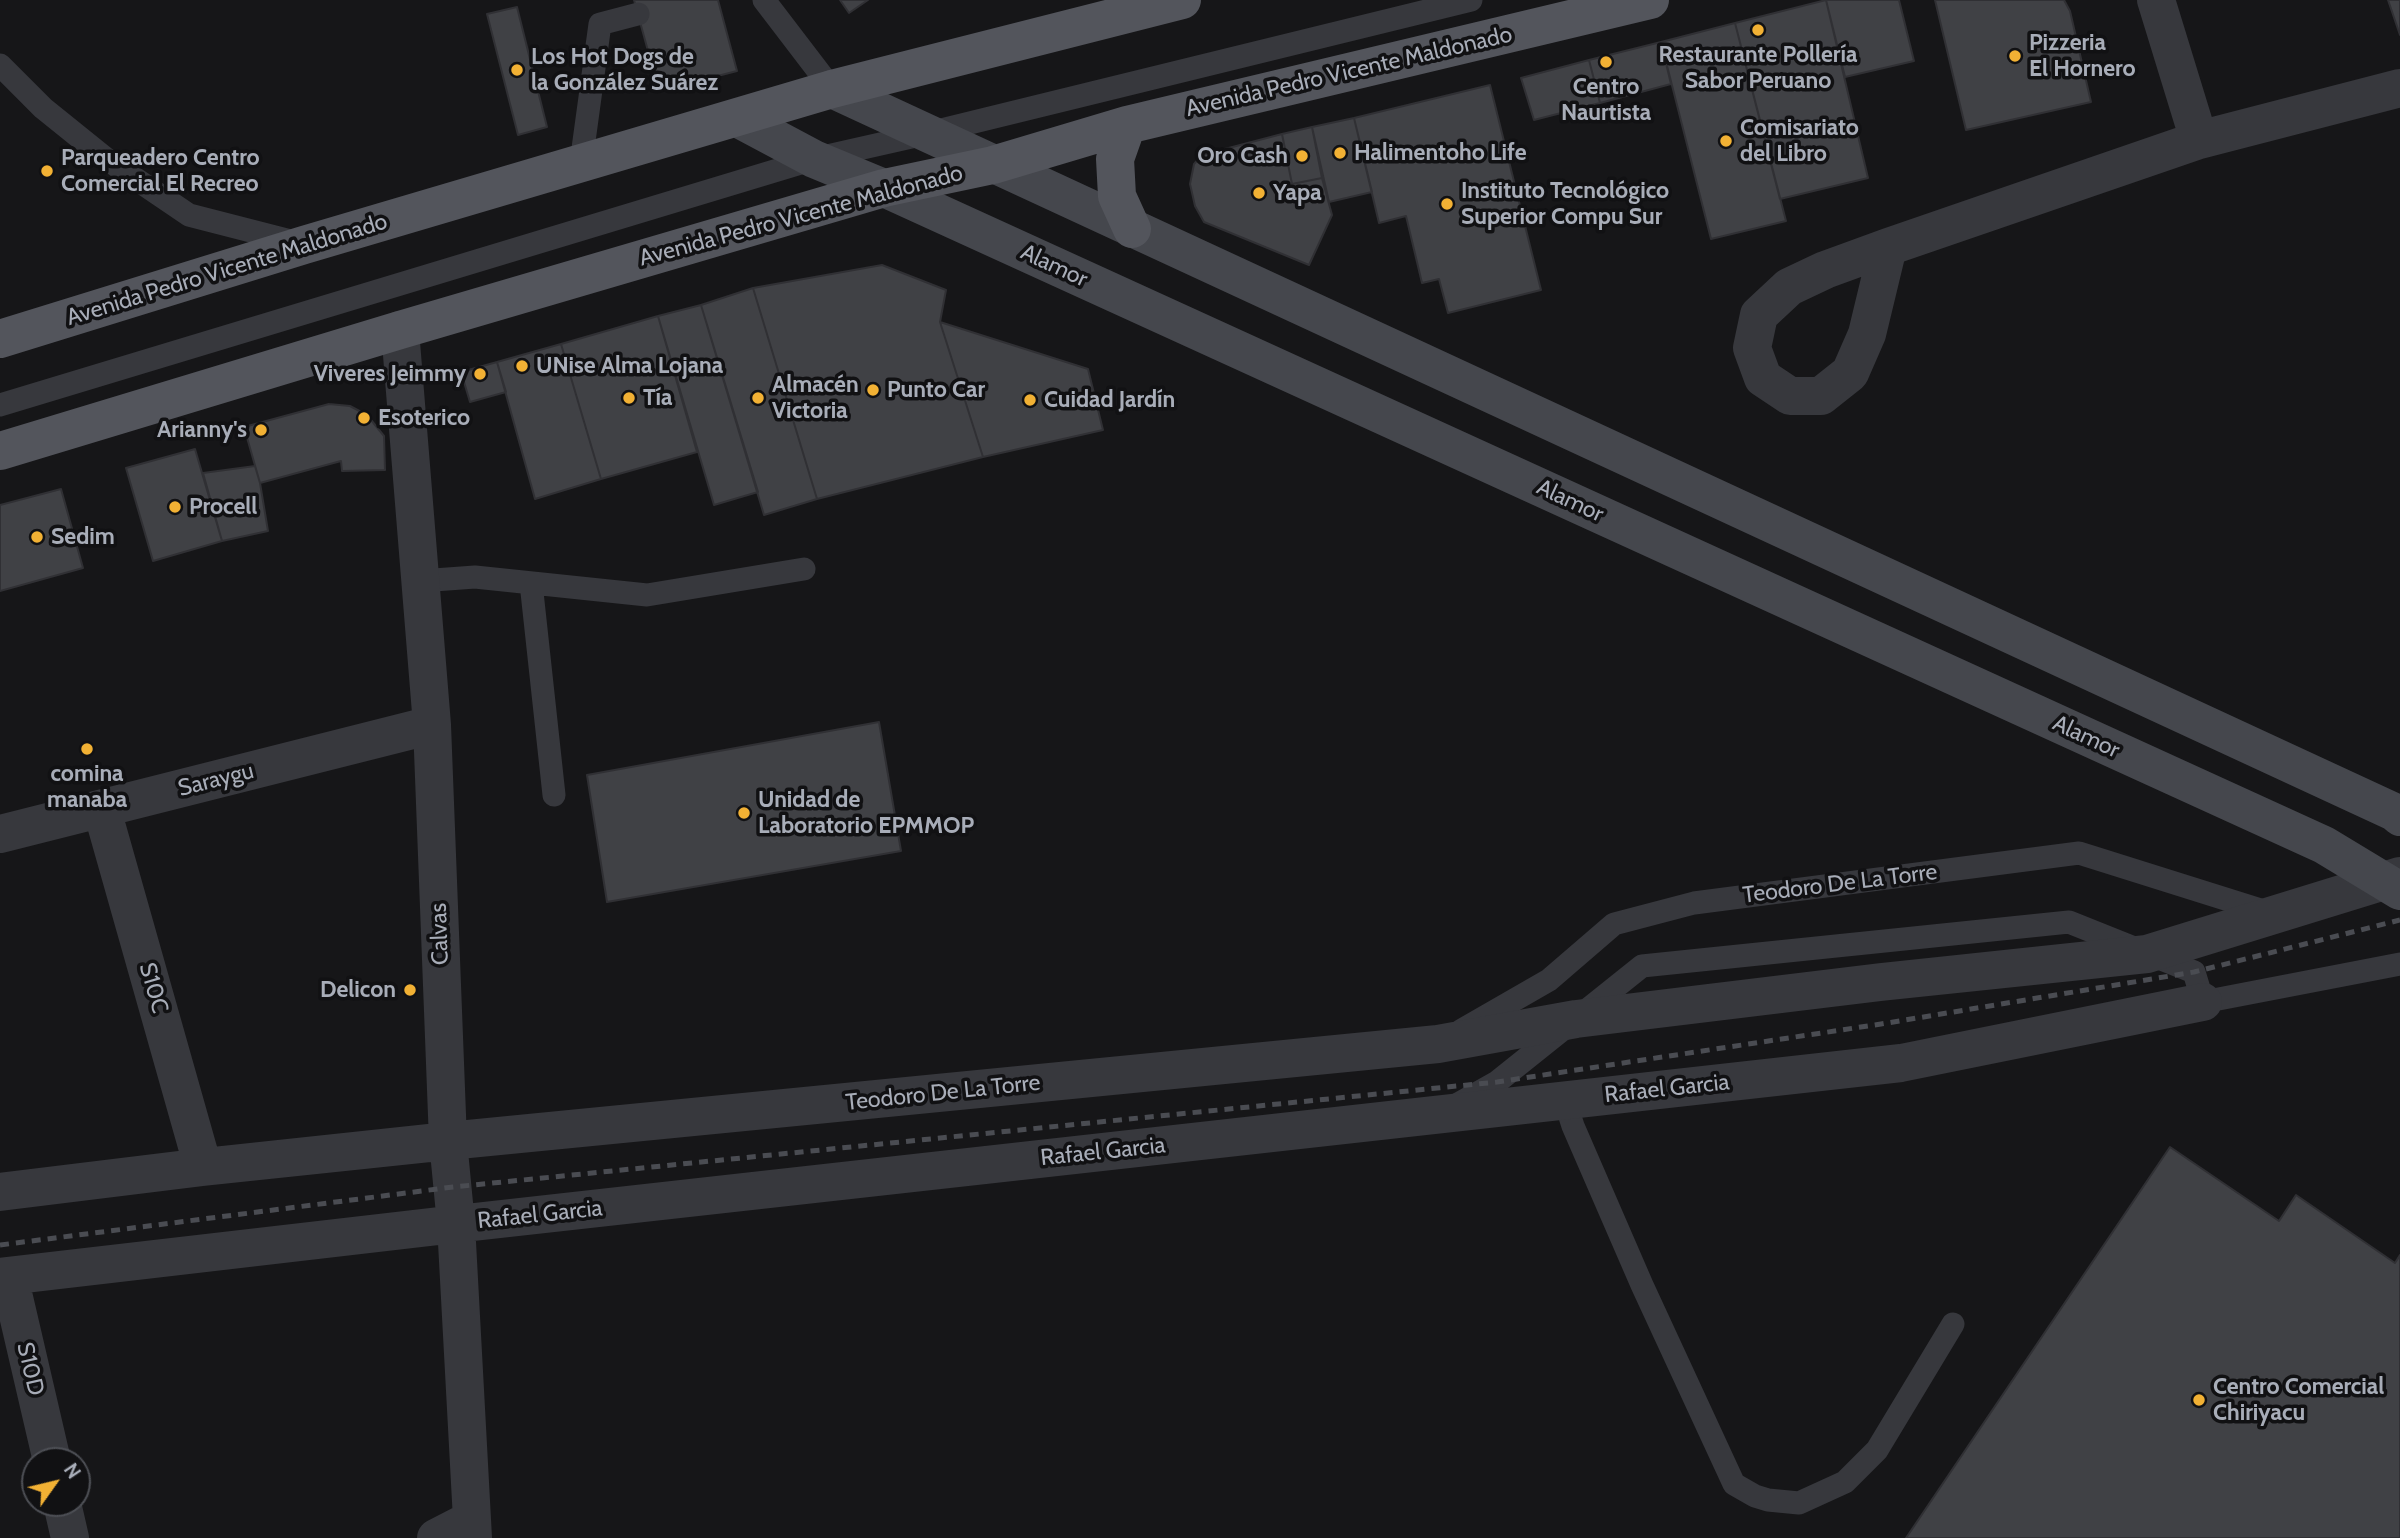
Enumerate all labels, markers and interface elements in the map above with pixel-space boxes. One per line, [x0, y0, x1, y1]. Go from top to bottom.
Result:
street label: Avenida Pedro Vicente Maldonado [1183, 21, 1515, 123]
marker: Restaurante Pollería Sabor Peruano [1750, 22, 1766, 38]
place label: Pizzeria El Hornero [2029, 29, 2135, 83]
place label: Restaurante Pollería Sabor Peruano [1659, 41, 1857, 95]
place label: Los Hot Dogs de la González Suárez [531, 43, 718, 97]
marker: Pizzeria El Hornero [2007, 48, 2023, 64]
marker: Centro Naurtista [1598, 54, 1614, 70]
marker: Los Hot Dogs de la González Suárez [509, 62, 525, 78]
place label: Centro Naurtista [1561, 73, 1651, 127]
place label: Comisariato del Libro [1740, 114, 1859, 168]
marker: Comisariato del Libro [1718, 133, 1734, 149]
place label: Halimentoho Life [1354, 139, 1527, 167]
place label: Oro Cash [1197, 142, 1288, 170]
place label: Parqueadero Centro Comercial El Recreo [61, 144, 260, 198]
marker: Halimentoho Life [1332, 145, 1348, 161]
marker: Oro Cash [1294, 148, 1310, 164]
street label: Avenida Pedro Vicente Maldonado [636, 159, 966, 273]
marker: Parqueadero Centro Comercial El Recreo [39, 163, 55, 179]
place label: Instituto Tecnológico Superior Compu Sur [1461, 177, 1669, 231]
place label: Yapa [1273, 179, 1322, 207]
marker: Yapa [1251, 185, 1267, 201]
marker: Instituto Tecnológico Superior Compu Sur [1439, 196, 1455, 212]
street label: Avenida Pedro Vicente Maldonado [63, 208, 391, 332]
street label: Alamor [1016, 239, 1092, 293]
place label: UNise Alma Lojana [536, 352, 723, 380]
marker: UNise Alma Lojana [514, 358, 530, 374]
place label: Viveres Jeimmy [314, 360, 466, 388]
marker: Viveres Jeimmy [472, 366, 488, 382]
place label: Almacén Victoria [772, 371, 859, 425]
place label: Punto Car [887, 376, 985, 404]
marker: Punto Car [865, 382, 881, 398]
place label: Tía [643, 384, 673, 412]
place label: Cuidad Jardín [1044, 386, 1175, 414]
marker: Tía [621, 390, 637, 406]
marker: Almacén Victoria [750, 390, 766, 406]
marker: Cuidad Jardín [1022, 392, 1038, 408]
place label: Esoterico [378, 404, 470, 432]
marker: Esoterico [356, 410, 372, 426]
place label: Arianny's [157, 416, 247, 444]
marker: Arianny's [253, 422, 269, 438]
street label: Alamor [1532, 474, 1608, 528]
place label: Procell [189, 493, 257, 521]
marker: Procell [167, 499, 183, 515]
place label: Sedim [51, 523, 115, 551]
marker: Sedim [29, 529, 45, 545]
street label: Alamor [2048, 710, 2124, 764]
marker: comina manaba [79, 741, 95, 757]
street label: Saraygu [175, 757, 257, 803]
place label: comina manaba [47, 760, 127, 814]
place label: Unidad de Laboratorio EPMMOP [758, 786, 974, 840]
marker: Unidad de Laboratorio EPMMOP [736, 805, 752, 821]
street label: Teodoro De La Torre [1741, 858, 1939, 910]
street label: Calvas [425, 902, 455, 966]
street label: S10C [133, 960, 173, 1016]
place label: Delicon [320, 976, 396, 1004]
marker: Delicon [402, 982, 418, 998]
street label: Teodoro De La Torre [844, 1069, 1042, 1117]
street label: Rafael Garcia [1603, 1069, 1731, 1109]
street label: Rafael Garcia [1039, 1132, 1167, 1172]
street label: Rafael Garcia [476, 1195, 604, 1235]
street label: S10D [11, 1340, 49, 1398]
place label: Centro Comercial Chiriyacu [2213, 1373, 2384, 1427]
marker: Centro Comercial Chiriyacu [2191, 1392, 2207, 1408]
north arrow [21, 1447, 91, 1517]
text: N [59, 1459, 85, 1483]

